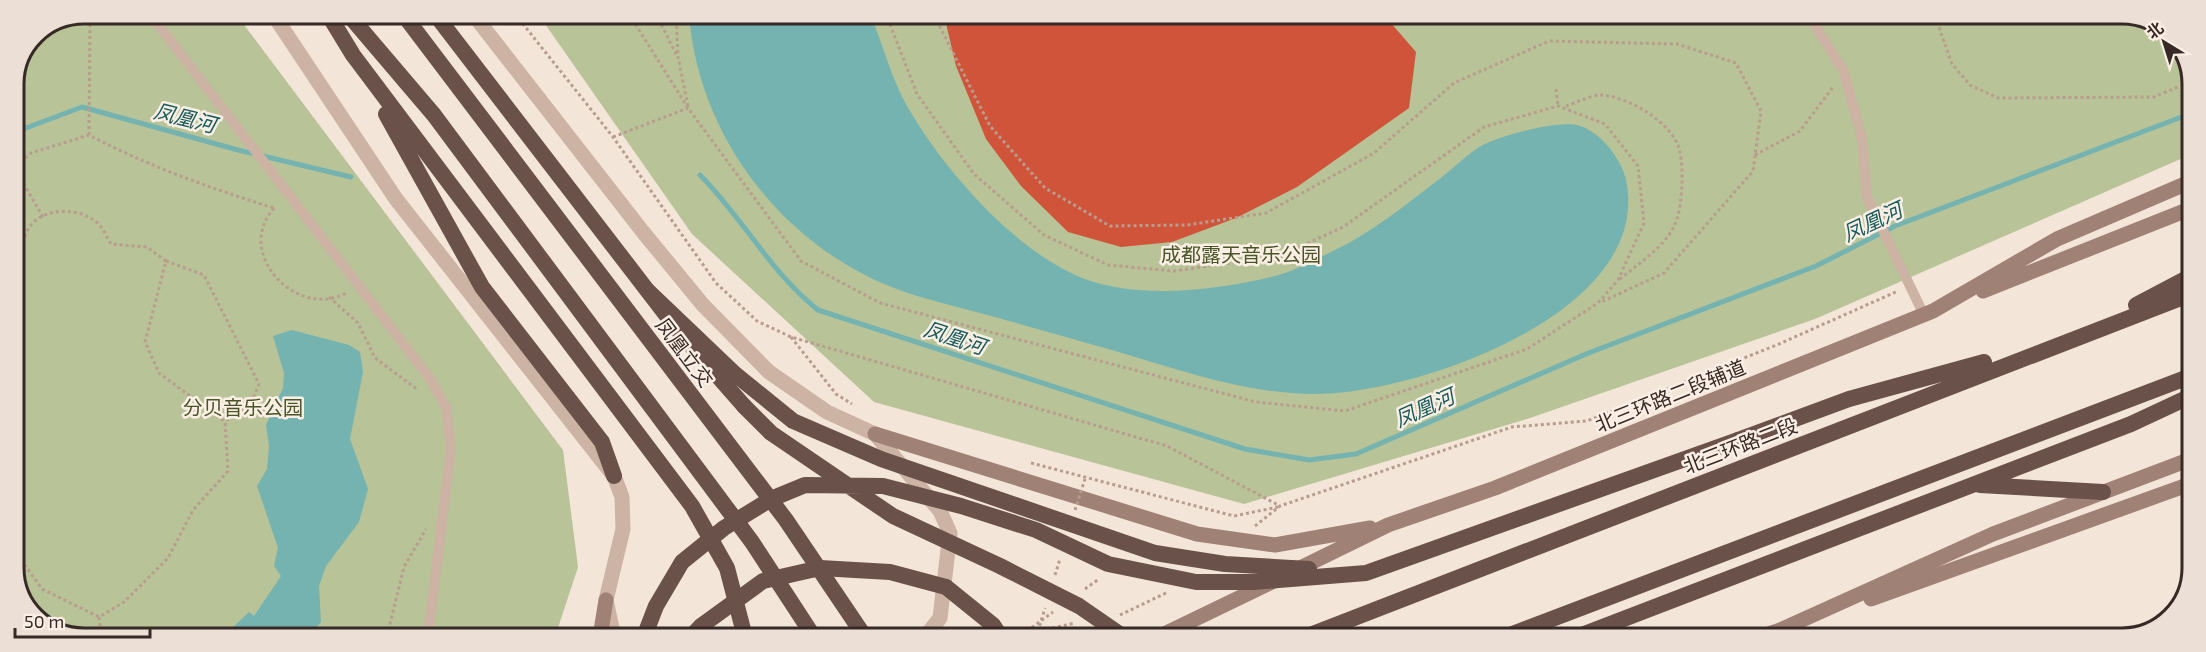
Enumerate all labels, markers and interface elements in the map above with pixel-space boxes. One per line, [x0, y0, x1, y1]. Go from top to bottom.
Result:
north arrow [2134, 12, 2194, 72]
text: 北 [2142, 17, 2167, 42]
water label: 凤凰河 [151, 97, 222, 138]
water label: 凤凰河 [1838, 195, 1909, 246]
park label: 成都露天音乐公园 [1161, 242, 1321, 266]
street label: 凤凰立交 [651, 313, 719, 391]
water label: 凤凰河 [921, 315, 993, 360]
street label: 北三环路二段辅道 [1591, 354, 1749, 436]
water label: 凤凰河 [1390, 381, 1462, 431]
park label: 分贝音乐公园 [183, 395, 303, 419]
street label: 北三环路二段 [1680, 412, 1800, 478]
scale bar [15, 601, 150, 639]
text: 50 m [24, 610, 64, 632]

